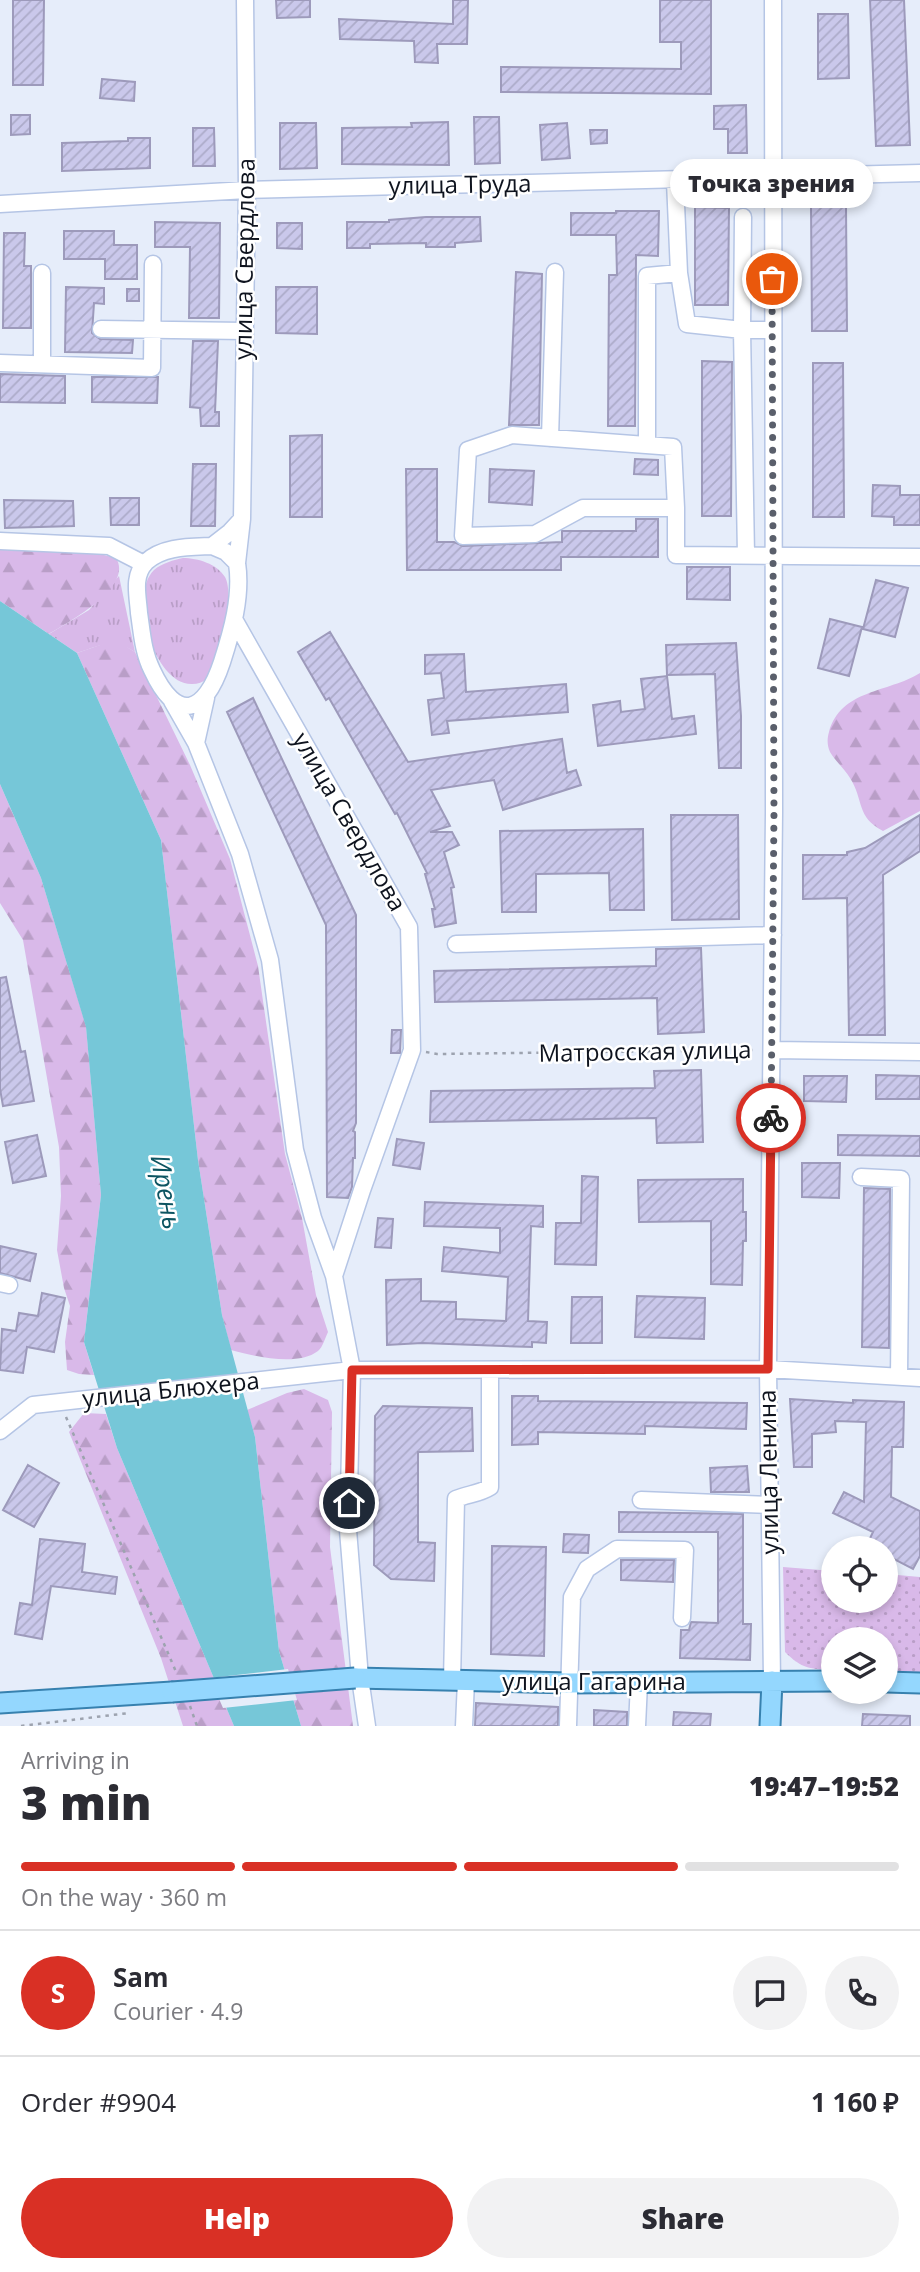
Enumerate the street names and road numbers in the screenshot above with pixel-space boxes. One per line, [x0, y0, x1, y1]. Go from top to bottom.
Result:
street label: улица Свердлова [225, 158, 262, 360]
street label: улица Труда [388, 166, 532, 201]
street label: улица Свердлова [286, 726, 415, 917]
street label: Матросская улица [538, 1032, 752, 1069]
street label: улица Блюхера [81, 1363, 261, 1414]
street label: улица Ленина [750, 1389, 785, 1555]
street label: улица Гагарина [502, 1664, 686, 1697]

